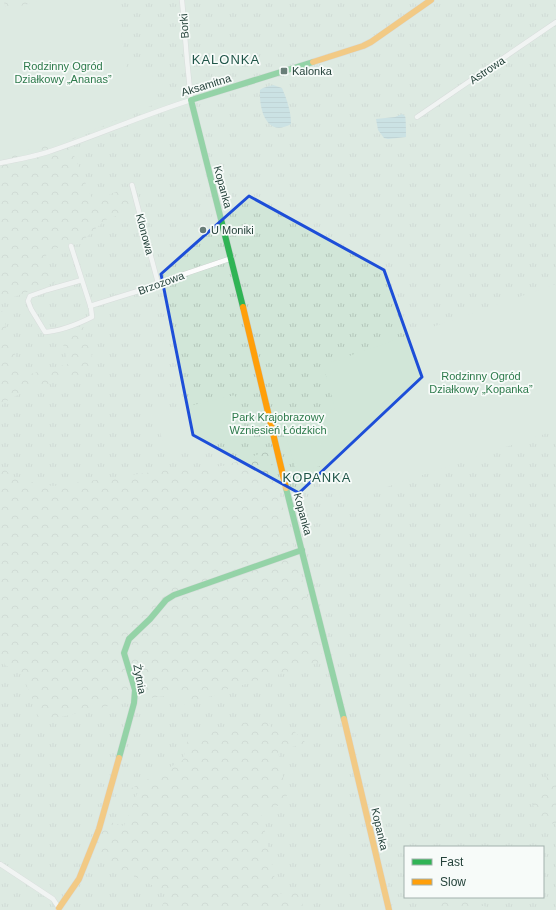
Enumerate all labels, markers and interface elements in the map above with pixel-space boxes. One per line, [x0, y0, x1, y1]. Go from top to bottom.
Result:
street label: Borki [177, 13, 191, 39]
district label: KALONKA [192, 52, 260, 67]
street label: Astrowa [467, 53, 508, 86]
park label: Rodzinny Ogród Działkowy „Ananas” [14, 60, 112, 85]
place label: Kalonka [292, 65, 333, 77]
marker: Kalonka [279, 66, 289, 76]
street label: Aksamitna [180, 71, 233, 98]
street label: Kopanka [212, 164, 235, 210]
street label: Klonowa [134, 212, 156, 257]
place label: U Moniki [211, 224, 254, 236]
marker: U Moniki [198, 225, 208, 235]
street label: Brzozowa [136, 269, 187, 297]
park label: Rodzinny Ogród Działkowy „Kopanka” [429, 370, 533, 395]
park label: Park Krajobrazowy Wzniesień Łódzkich [229, 411, 327, 436]
district label: KOPANKA [283, 470, 351, 485]
street label: Kopanka [292, 491, 315, 537]
street label: Żytnia [131, 663, 149, 696]
street label: Kopanka [369, 806, 391, 852]
legend [404, 846, 544, 898]
text: Fast [440, 855, 464, 869]
text: Slow [440, 875, 466, 889]

